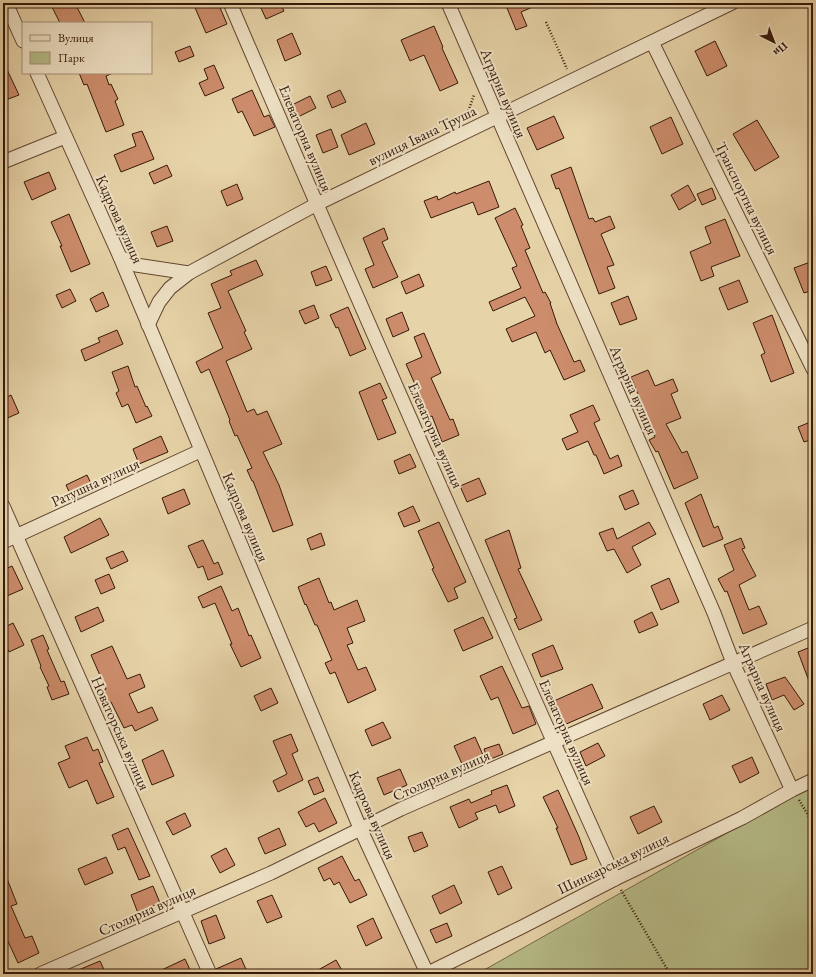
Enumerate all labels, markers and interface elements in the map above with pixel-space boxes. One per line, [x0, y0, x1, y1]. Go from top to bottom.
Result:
legend [22, 22, 152, 74]
north arrow [754, 22, 794, 62]
text: Вулиця [58, 30, 94, 46]
text: Пн [770, 39, 791, 60]
street label: Аграрна вулиця [476, 44, 532, 141]
text: Парк [58, 50, 85, 66]
street label: Елеваторна вулиця [275, 82, 337, 194]
street label: вулиця Івана Труша [365, 101, 479, 169]
street label: Транспортна вулиця [711, 138, 783, 258]
street label: Кадрова вулиця [92, 172, 148, 267]
street label: Аграрна вулиця [605, 342, 662, 438]
street label: Елеваторна вулиця [404, 379, 468, 491]
street label: Ратушна вулиця [48, 453, 142, 511]
street label: Кадрова вулиця [219, 469, 273, 565]
street label: Аграрна вулиця [734, 639, 791, 735]
street label: Новаторська вулиця [87, 673, 155, 793]
street label: Елеваторна вулиця [535, 676, 599, 788]
street label: Столярна вулиця [390, 745, 493, 805]
street label: Кадрова вулиця [345, 768, 401, 863]
street label: Шинкарська вулиця [554, 828, 672, 898]
street label: Столярна вулиця [96, 880, 199, 940]

